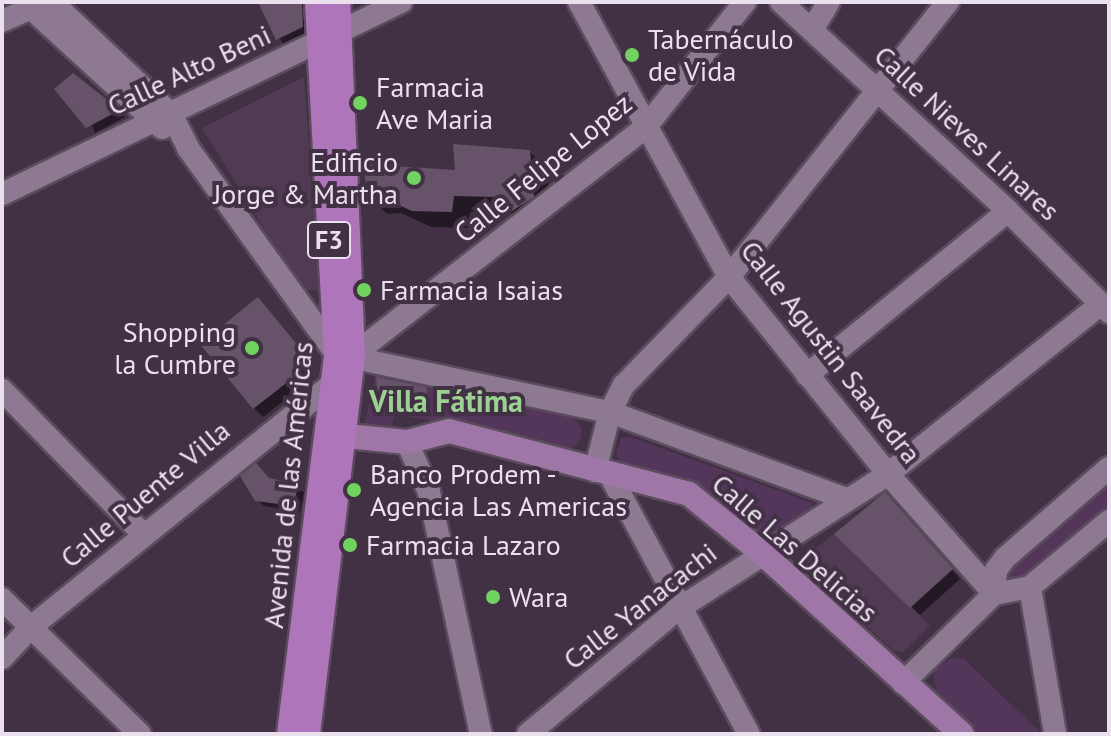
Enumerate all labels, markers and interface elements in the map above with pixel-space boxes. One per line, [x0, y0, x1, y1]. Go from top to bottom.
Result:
street label: Calle Alto Beni [102, 17, 276, 123]
place label: Tabernáculo de Vida [648, 22, 793, 88]
street label: Calle Nieves Linares [867, 39, 1067, 227]
marker: Tabernáculo de Vida [623, 46, 641, 64]
place label: Farmacia Ave Maria [376, 70, 493, 136]
street label: Calle Felipe Lopez [448, 86, 638, 250]
marker: Farmacia Ave Maria [351, 94, 369, 112]
place label: Edificio Jorge & Martha [213, 145, 398, 211]
marker: Edificio Jorge & Martha [405, 169, 423, 187]
road number: F3 [307, 218, 351, 262]
street label: Calle Agustin Saavedra [734, 234, 928, 470]
place label: Farmacia Isaias [380, 273, 563, 307]
marker: Farmacia Isaias [355, 281, 373, 299]
place label: Shopping la Cumbre [114, 315, 236, 381]
marker: Shopping la Cumbre [243, 339, 261, 357]
street label: Avenida de las Américas [256, 340, 320, 630]
district label: Villa Fátima [369, 383, 523, 419]
street label: Calle Puente Villa [53, 413, 237, 575]
place label: Banco Prodem - Agencia Las Americas [370, 457, 628, 523]
street label: Calle Las Delicias [705, 467, 885, 629]
marker: Banco Prodem - Agencia Las Americas [345, 481, 363, 499]
place label: Farmacia Lazaro [366, 528, 561, 562]
street label: Calle Yanacachi [556, 535, 724, 677]
marker: Farmacia Lazaro [341, 536, 359, 554]
place label: Wara [509, 580, 568, 614]
marker: Wara [484, 588, 502, 606]

